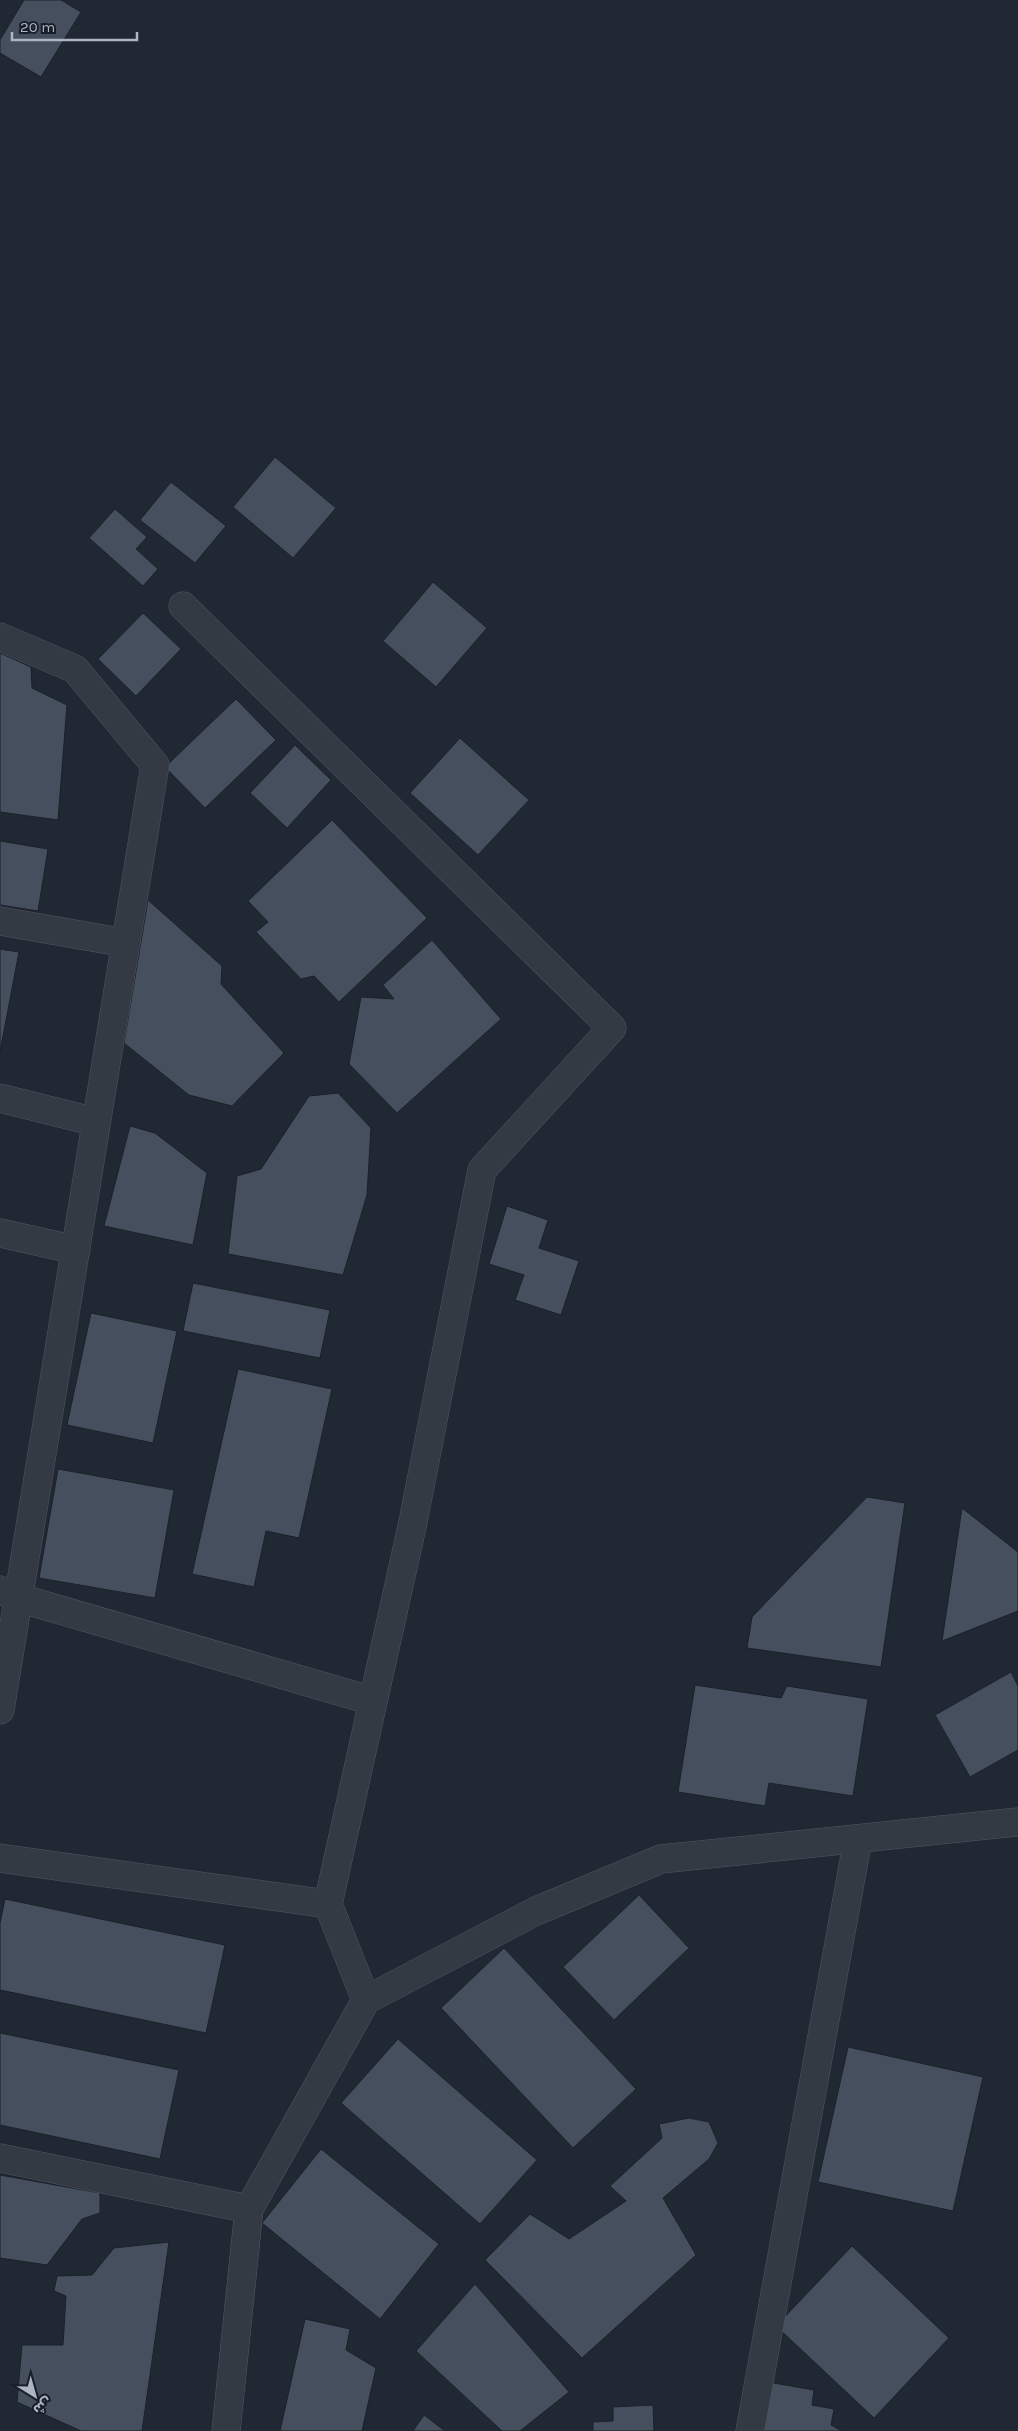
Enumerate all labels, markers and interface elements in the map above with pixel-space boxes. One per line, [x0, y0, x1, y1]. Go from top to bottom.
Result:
scale bar [12, 10, 138, 42]
text: 20 m [20, 18, 55, 36]
north arrow [10, 2371, 60, 2421]
text: ش [30, 2393, 55, 2419]

